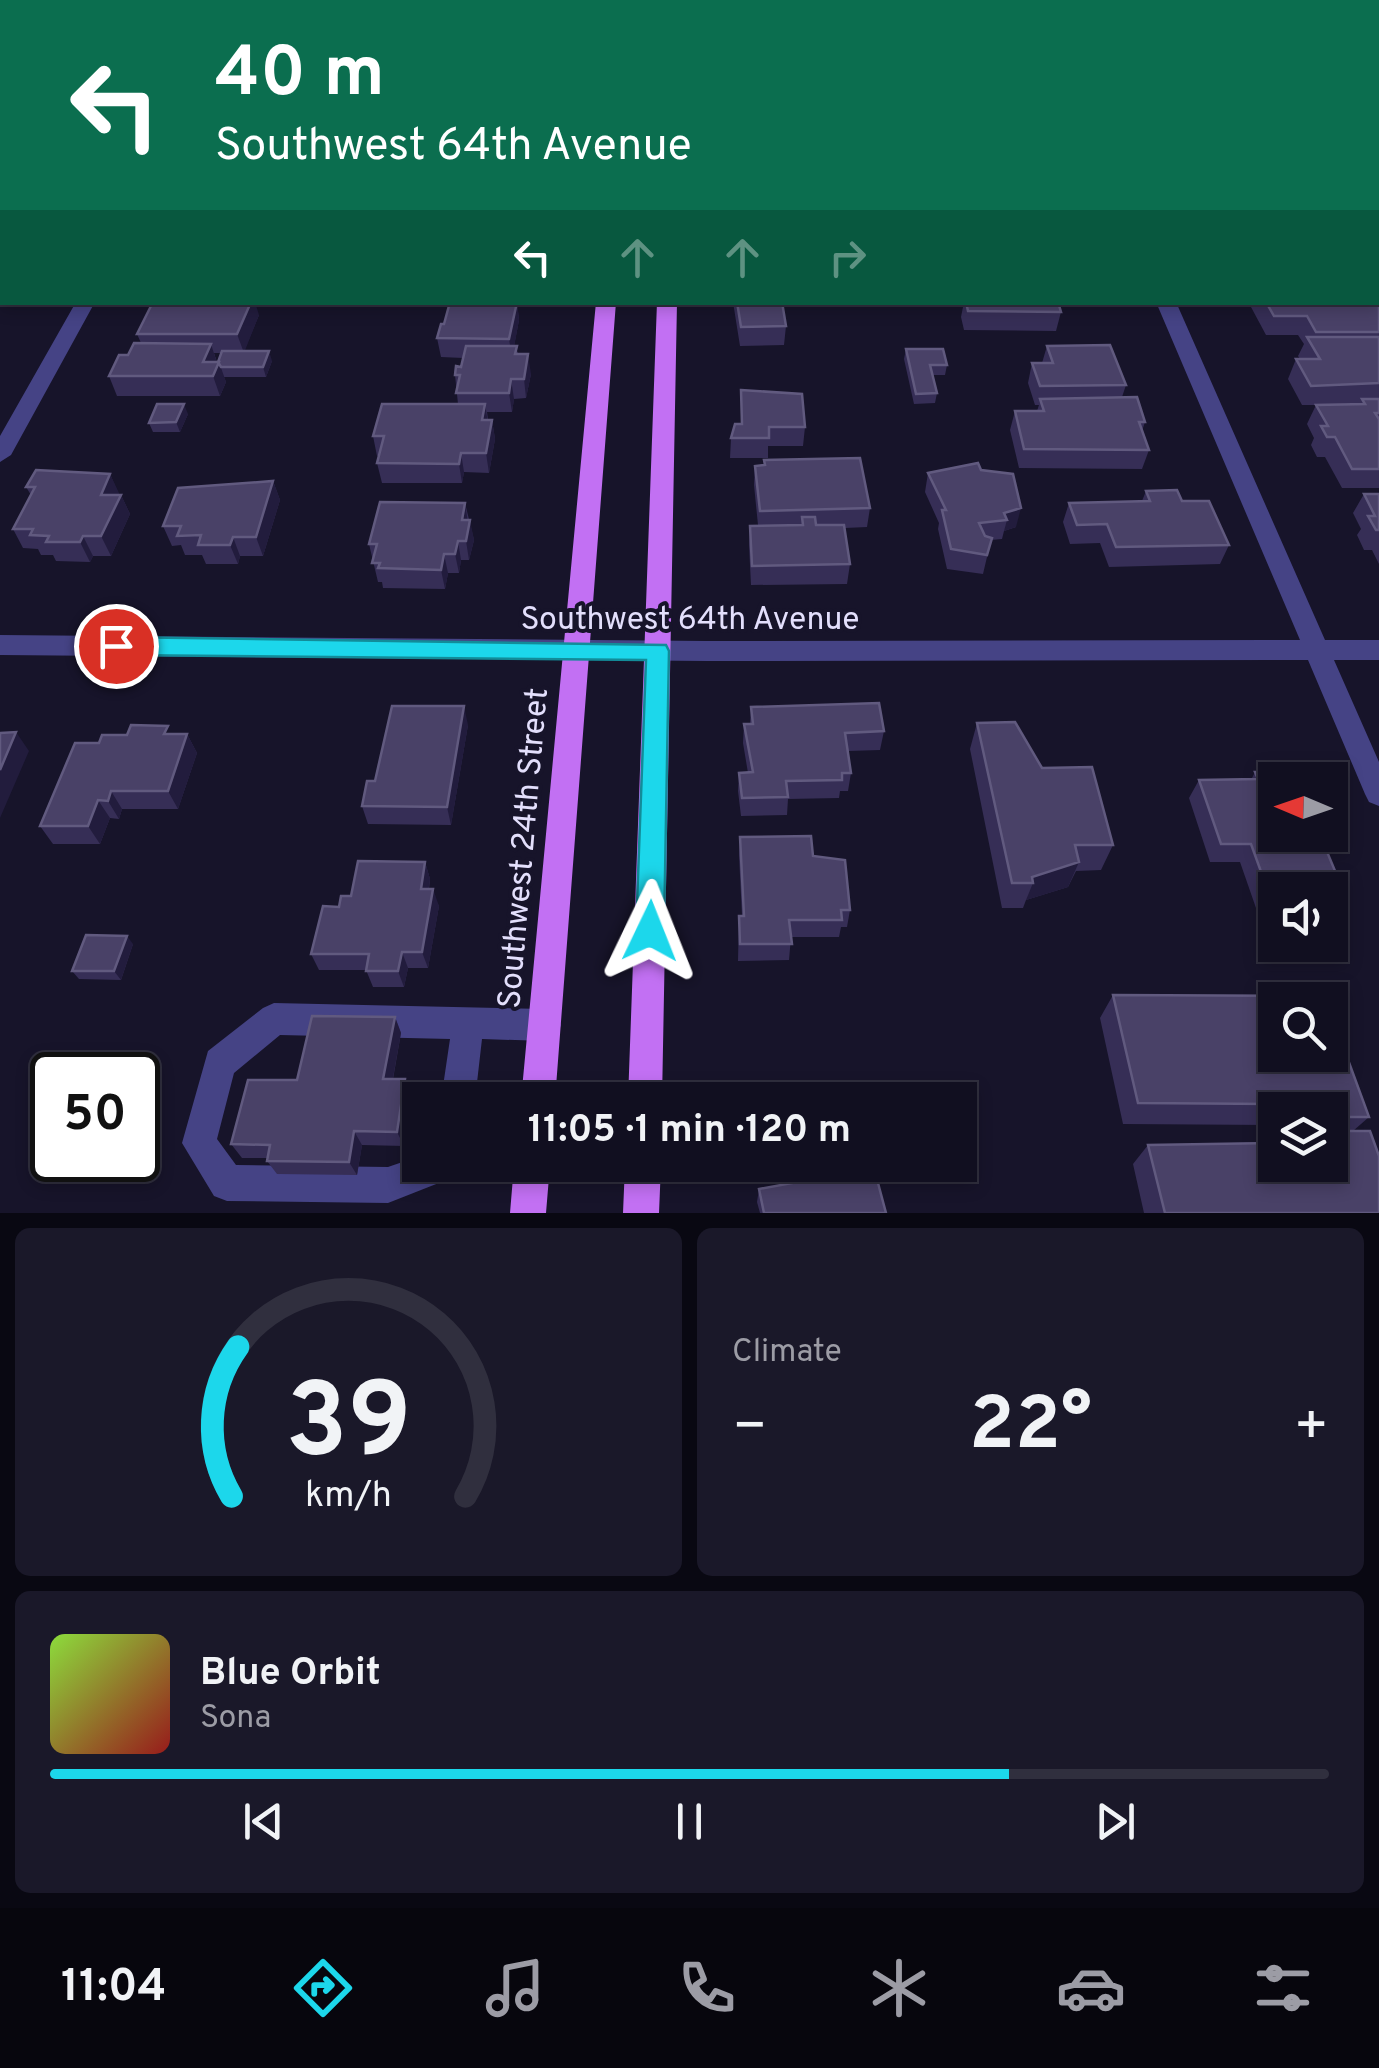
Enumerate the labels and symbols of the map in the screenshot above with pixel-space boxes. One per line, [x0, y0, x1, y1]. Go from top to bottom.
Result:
street label: Southwest 64th Avenue [520, 601, 860, 641]
pin [74, 604, 159, 689]
street label: Southwest 24th Street [491, 686, 559, 1010]
north arrow [1258, 762, 1348, 852]
position arrow [598, 879, 702, 983]
speed limit sign: 50 [30, 1052, 160, 1182]

